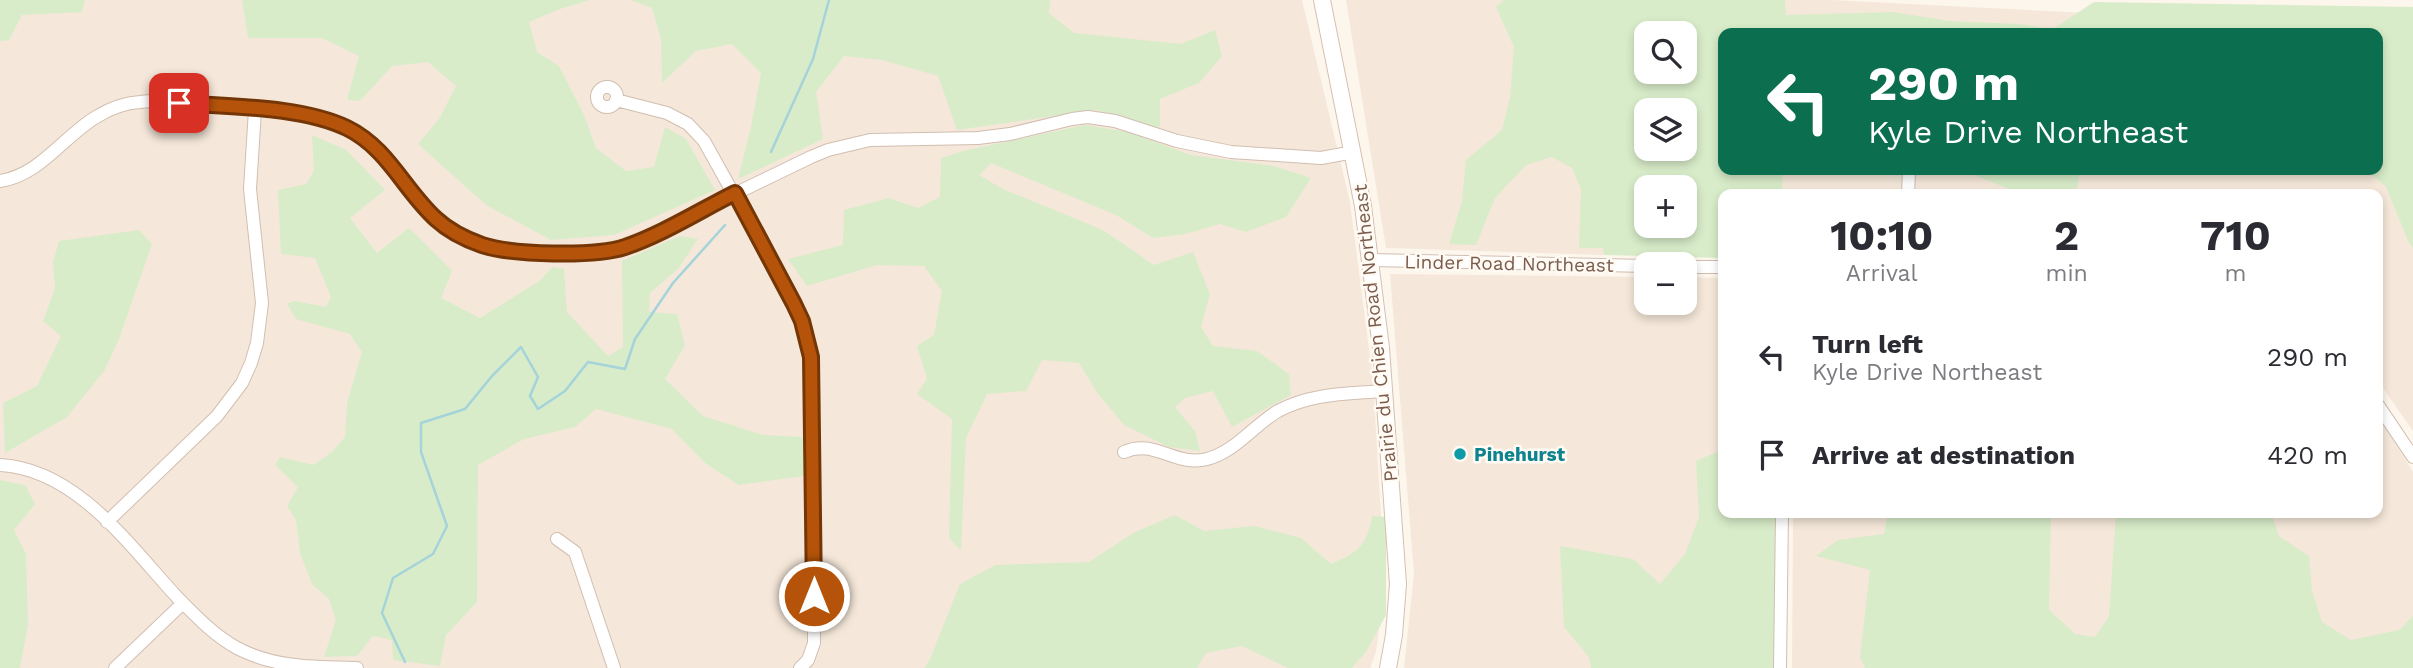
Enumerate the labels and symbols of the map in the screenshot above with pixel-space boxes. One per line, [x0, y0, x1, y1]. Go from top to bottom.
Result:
pin [149, 73, 209, 133]
street label: Prairie du Chien Road Northeast [1348, 183, 1403, 483]
street label: Linder Road Northeast [1404, 250, 1614, 277]
place label: Pinehurst [1474, 443, 1566, 466]
marker: Pinehurst [1452, 446, 1468, 462]
position arrow [777, 559, 851, 633]

